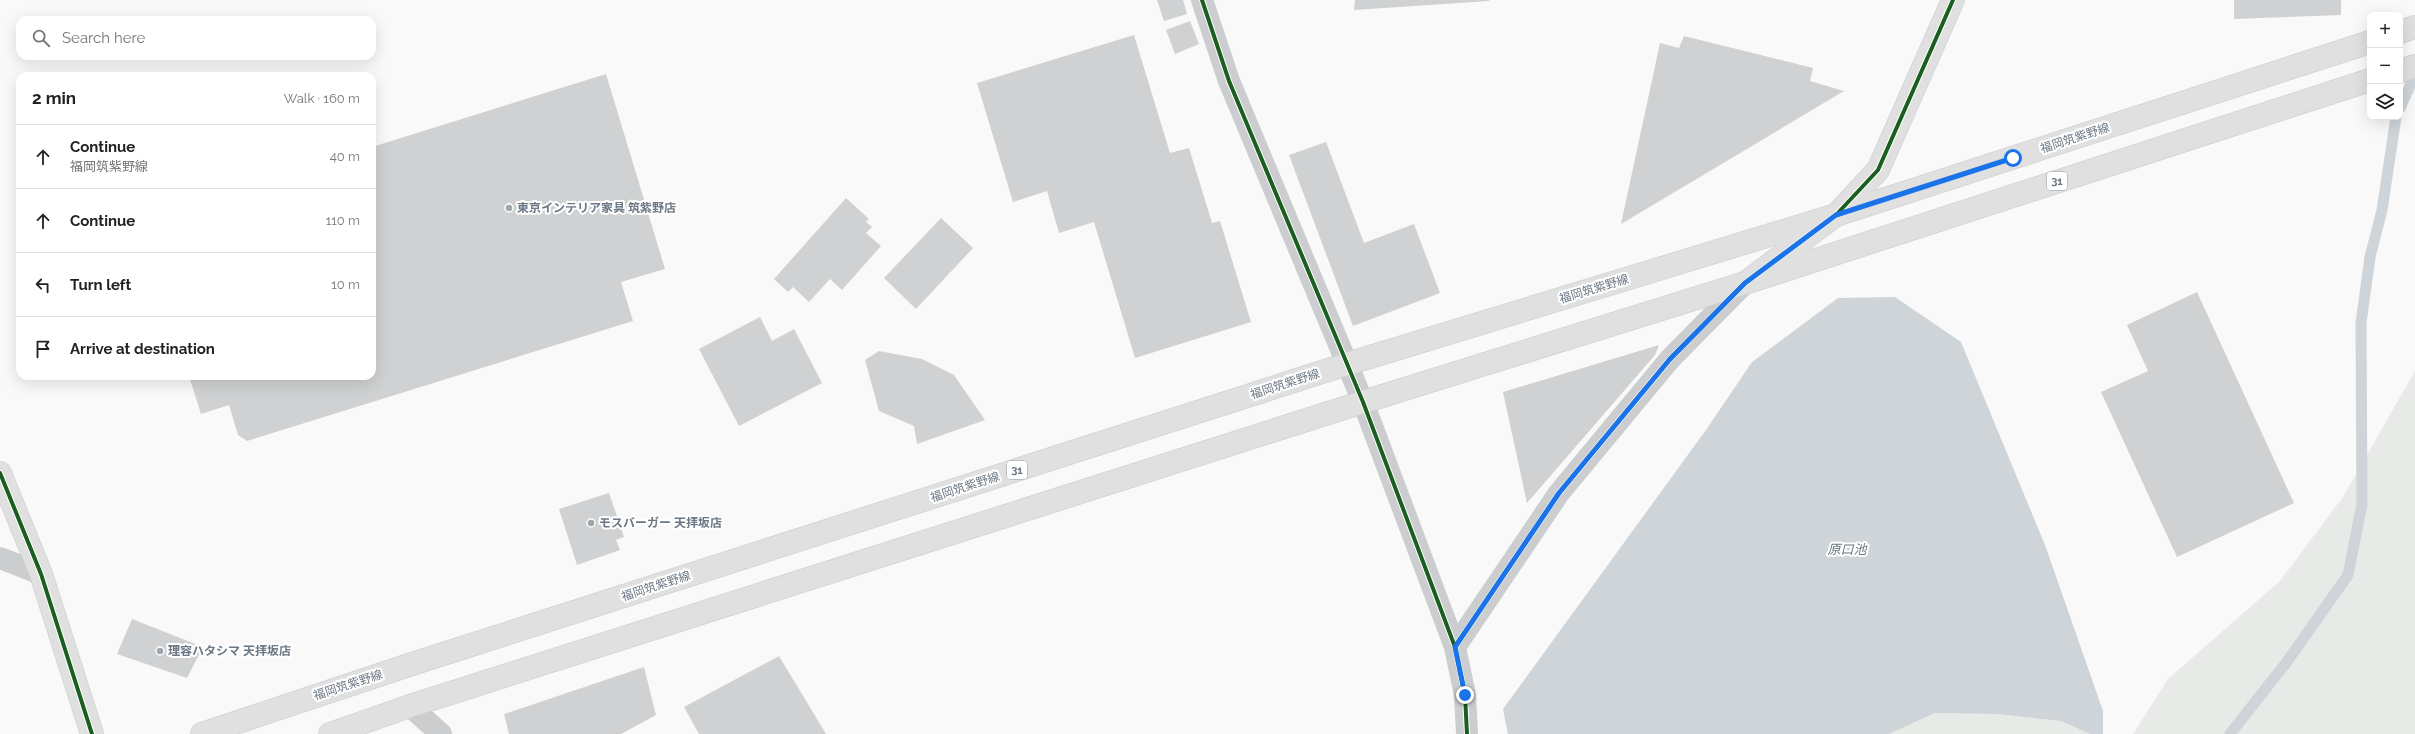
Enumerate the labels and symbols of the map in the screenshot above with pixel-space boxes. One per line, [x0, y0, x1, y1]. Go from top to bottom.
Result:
street label: 福岡筑紫野線 [2039, 120, 2111, 156]
route start [2004, 149, 2022, 167]
road number: 31 [2047, 172, 2067, 190]
place label: 東京インテリア家具 筑紫野店 [517, 201, 676, 215]
marker: 東京インテリア家具 筑紫野店 [504, 203, 514, 213]
street label: 福岡筑紫野線 [1558, 272, 1630, 306]
street label: 福岡筑紫野線 [1249, 366, 1321, 402]
road number: 31 [1007, 461, 1027, 479]
street label: 福岡筑紫野線 [929, 469, 1001, 505]
place label: モスバーガー 天拝坂店 [599, 516, 722, 530]
marker: モスバーガー 天拝坂店 [586, 518, 596, 528]
water label: 原口池 [1827, 542, 1868, 557]
street label: 福岡筑紫野線 [620, 568, 692, 604]
place label: 理容ハタシマ 天拝坂店 [168, 644, 291, 658]
marker: 理容ハタシマ 天拝坂店 [155, 646, 165, 656]
street label: 福岡筑紫野線 [312, 667, 384, 703]
route end [1456, 686, 1474, 704]

